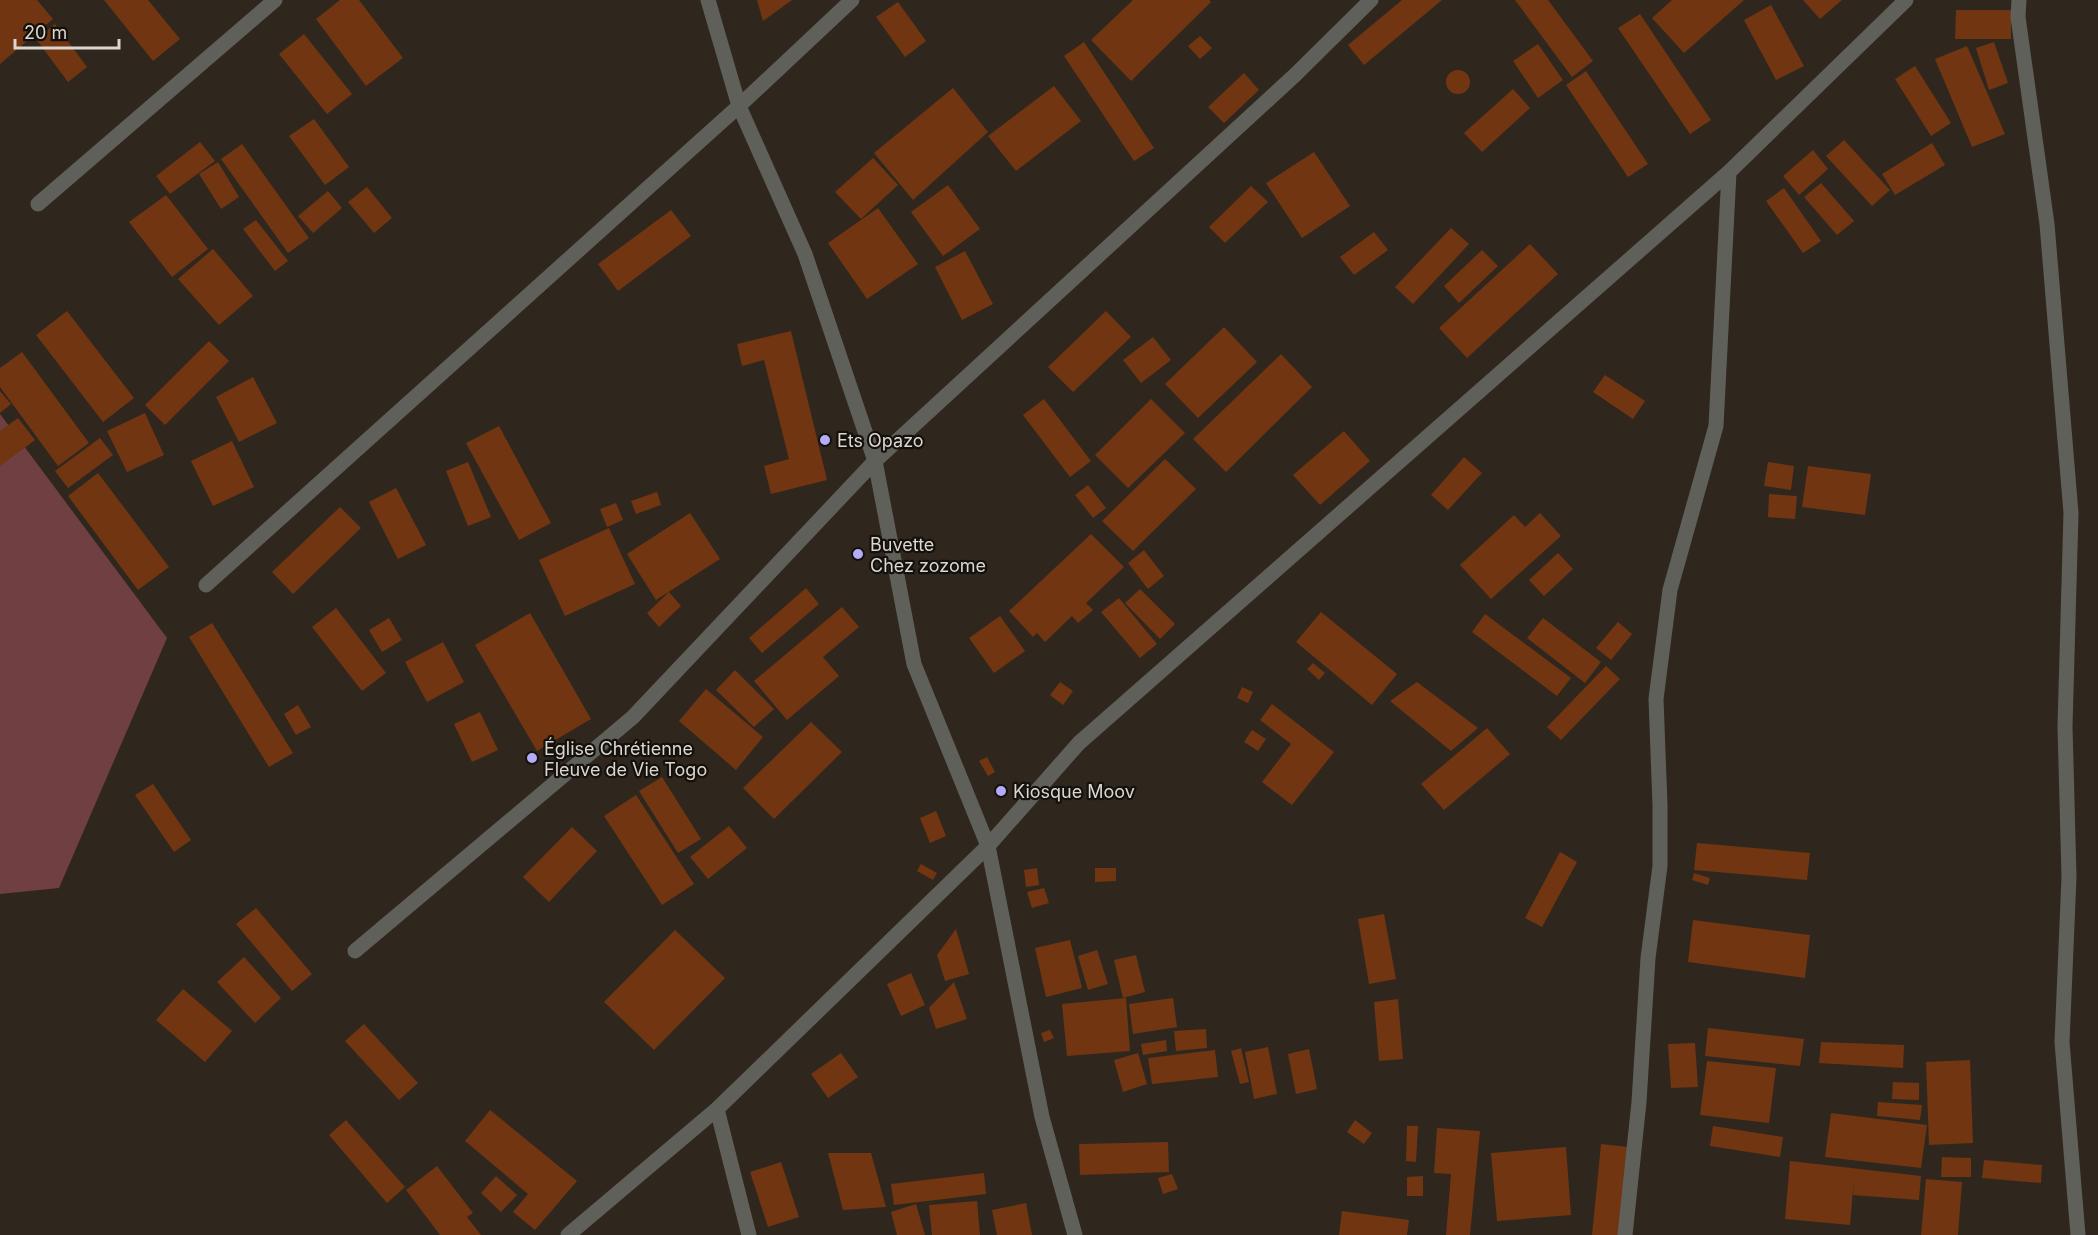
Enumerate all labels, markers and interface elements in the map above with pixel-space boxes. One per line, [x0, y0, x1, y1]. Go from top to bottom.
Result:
scale bar [15, 12, 118, 50]
text: 20 m [24, 22, 67, 43]
place label: Ets Opazo [837, 430, 924, 451]
marker: Ets Opazo [818, 433, 832, 447]
place label: Buvette Chez zozome [870, 534, 986, 576]
marker: Buvette Chez zozome [851, 547, 865, 561]
place label: Église Chrétienne Fleuve de Vie Togo [544, 737, 707, 780]
marker: Église Chrétienne Fleuve de Vie Togo [525, 751, 539, 765]
place label: Kiosque Moov [1013, 781, 1135, 802]
marker: Kiosque Moov [994, 784, 1008, 798]

